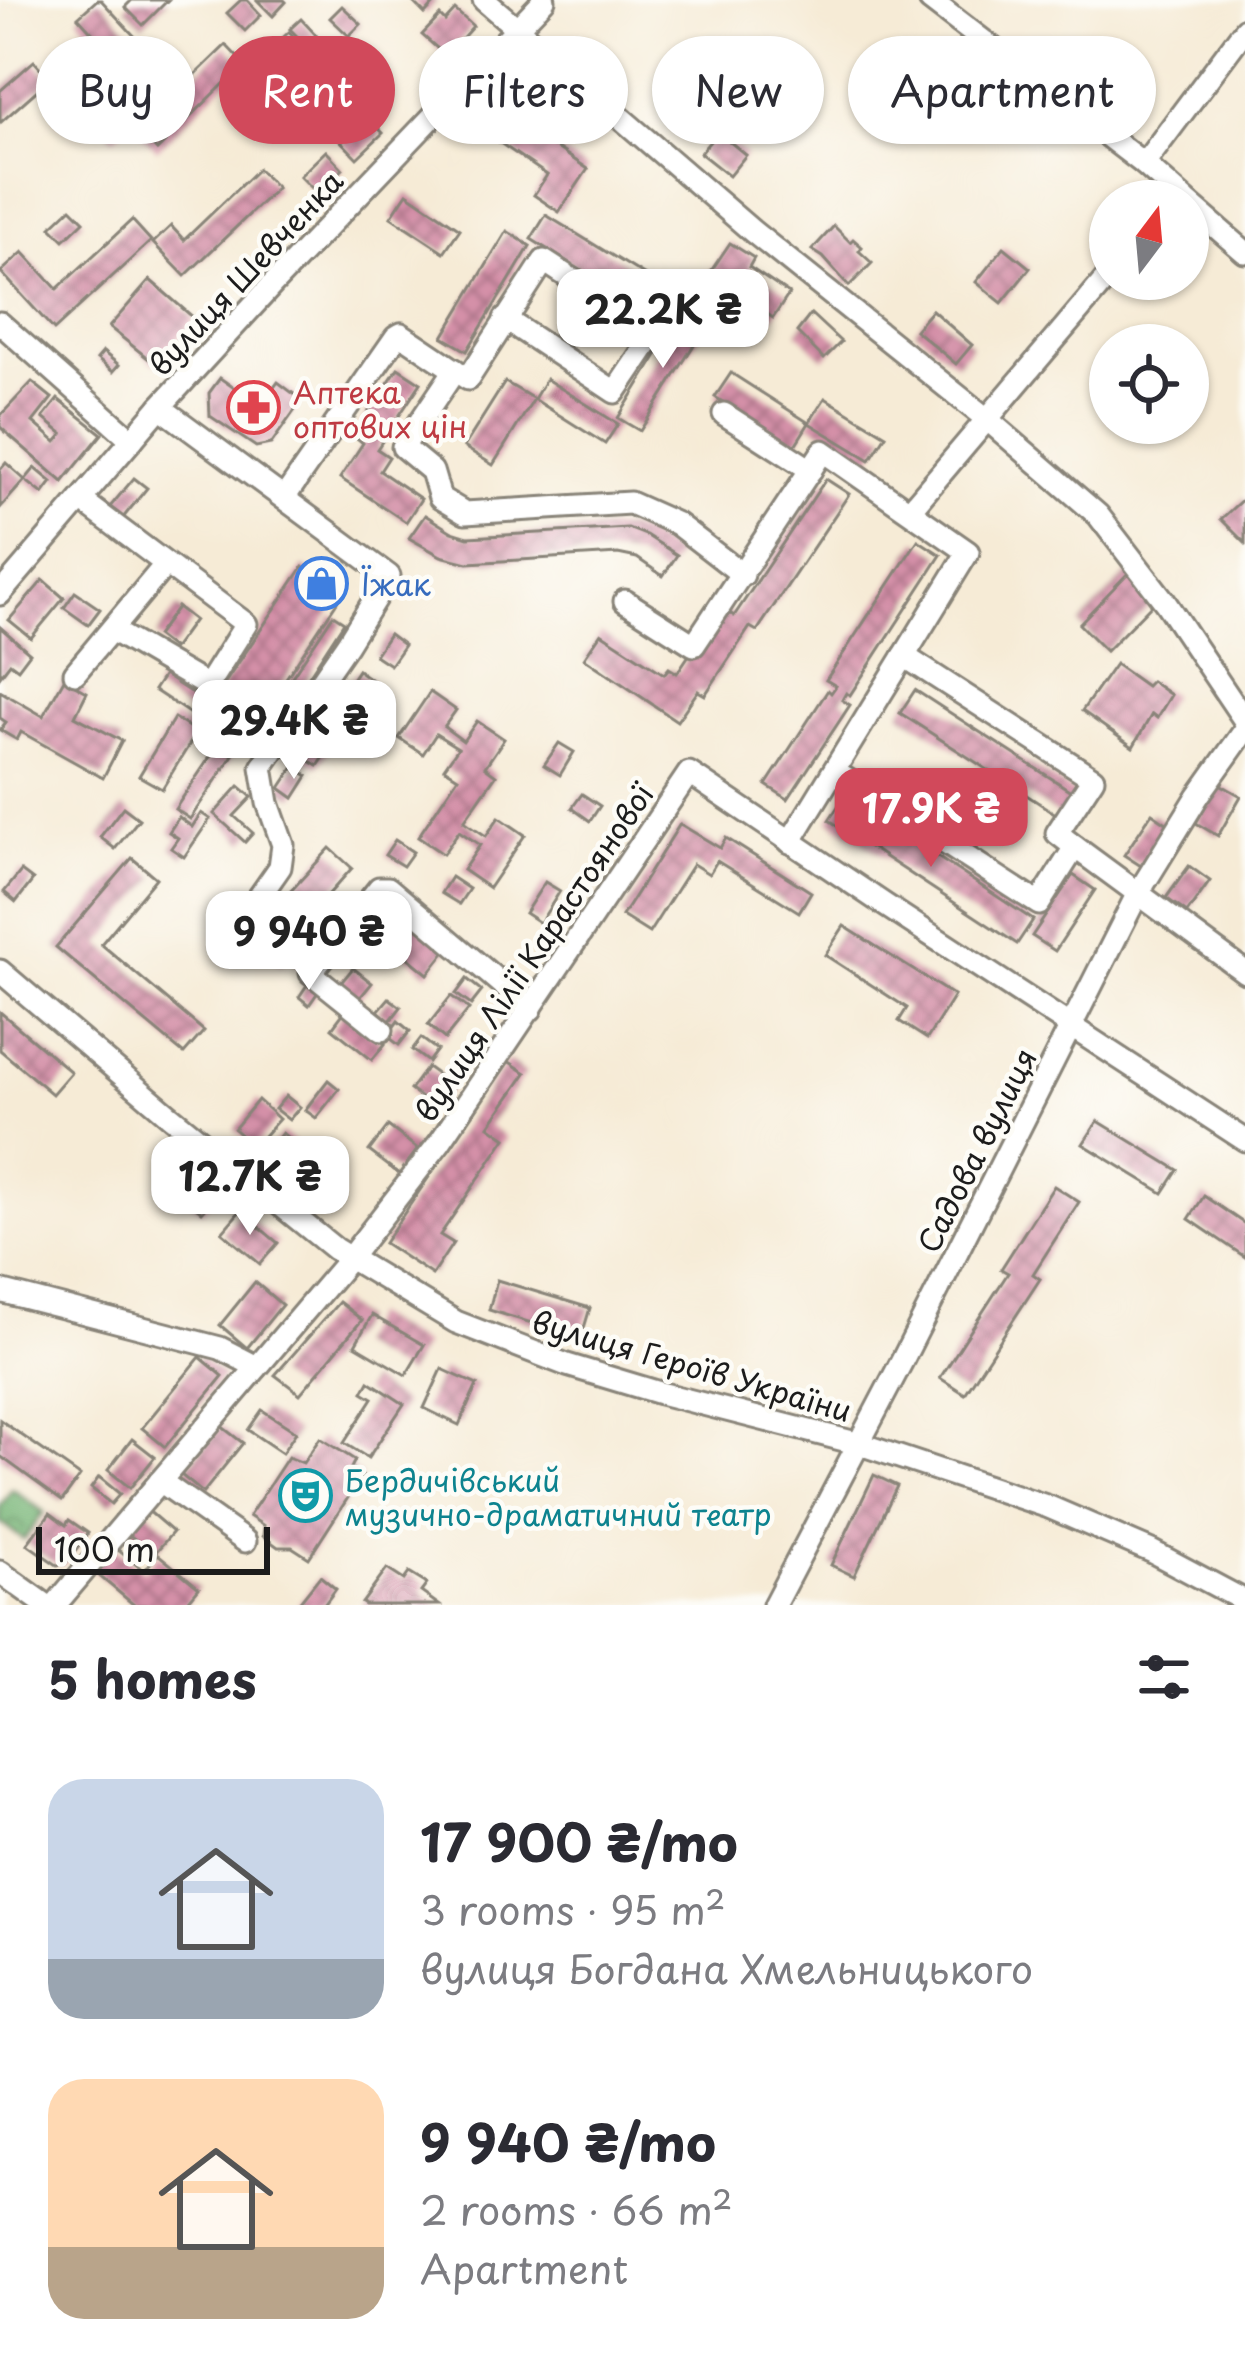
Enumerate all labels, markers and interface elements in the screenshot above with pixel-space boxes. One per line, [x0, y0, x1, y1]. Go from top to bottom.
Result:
chip: Buy [36, 36, 195, 144]
chip: Rent [219, 36, 395, 144]
chip: Filters [419, 36, 628, 144]
chip: New [652, 36, 824, 144]
chip: Apartment [848, 36, 1156, 144]
street label: вулиця Шевченка [137, 159, 353, 385]
north arrow [1089, 180, 1209, 300]
map controls [1089, 180, 1209, 444]
pin: 22.2K ₴ [552, 269, 774, 371]
text: 22.2K ₴ [584, 278, 742, 337]
button: locate [1089, 324, 1209, 444]
place label: Аптека оптових цін [293, 369, 467, 448]
pharmacy icon: Аптека оптових цін [226, 380, 282, 436]
shop icon: Їжак [294, 555, 350, 611]
place label: Їжак [361, 561, 431, 606]
pin: 29.4K ₴ [183, 680, 405, 782]
text: 29.4K ₴ [219, 689, 369, 748]
pin: 17.9K ₴ [820, 768, 1042, 870]
street label: вулиця Лілії Карастоянової [403, 773, 664, 1130]
text: 17.9K ₴ [862, 777, 1000, 836]
pin: 9 940 ₴ [198, 891, 420, 993]
text: 9 940 ₴ [233, 900, 385, 959]
street label: Садова вулиця [905, 1040, 1047, 1260]
pin: 12.7K ₴ [139, 1136, 361, 1238]
text: 12.7K ₴ [178, 1145, 322, 1204]
street label: вулиця Героїв України [527, 1298, 857, 1432]
place label: Бердичівський музично-драматичний театр [345, 1457, 772, 1536]
theatre icon: Бердичівський музично-драматичний театр [278, 1468, 334, 1524]
scale bar [36, 1521, 270, 1574]
text: 100 m [54, 1523, 155, 1573]
text: 5 homes [48, 1639, 257, 1716]
icon: filters [1131, 1644, 1197, 1710]
text: 17 900 ₴/mo [420, 1802, 738, 1879]
icon: home [144, 1827, 288, 1971]
text: 3 rooms · 95 m² [420, 1879, 726, 1938]
text: вулиця Богдана Хмельницького [420, 1938, 1033, 1997]
text: 9 940 ₴/mo [420, 2102, 716, 2179]
icon: home [144, 2127, 288, 2271]
text: 2 rooms · 66 m² [420, 2179, 733, 2238]
text: Apartment [420, 2238, 628, 2297]

